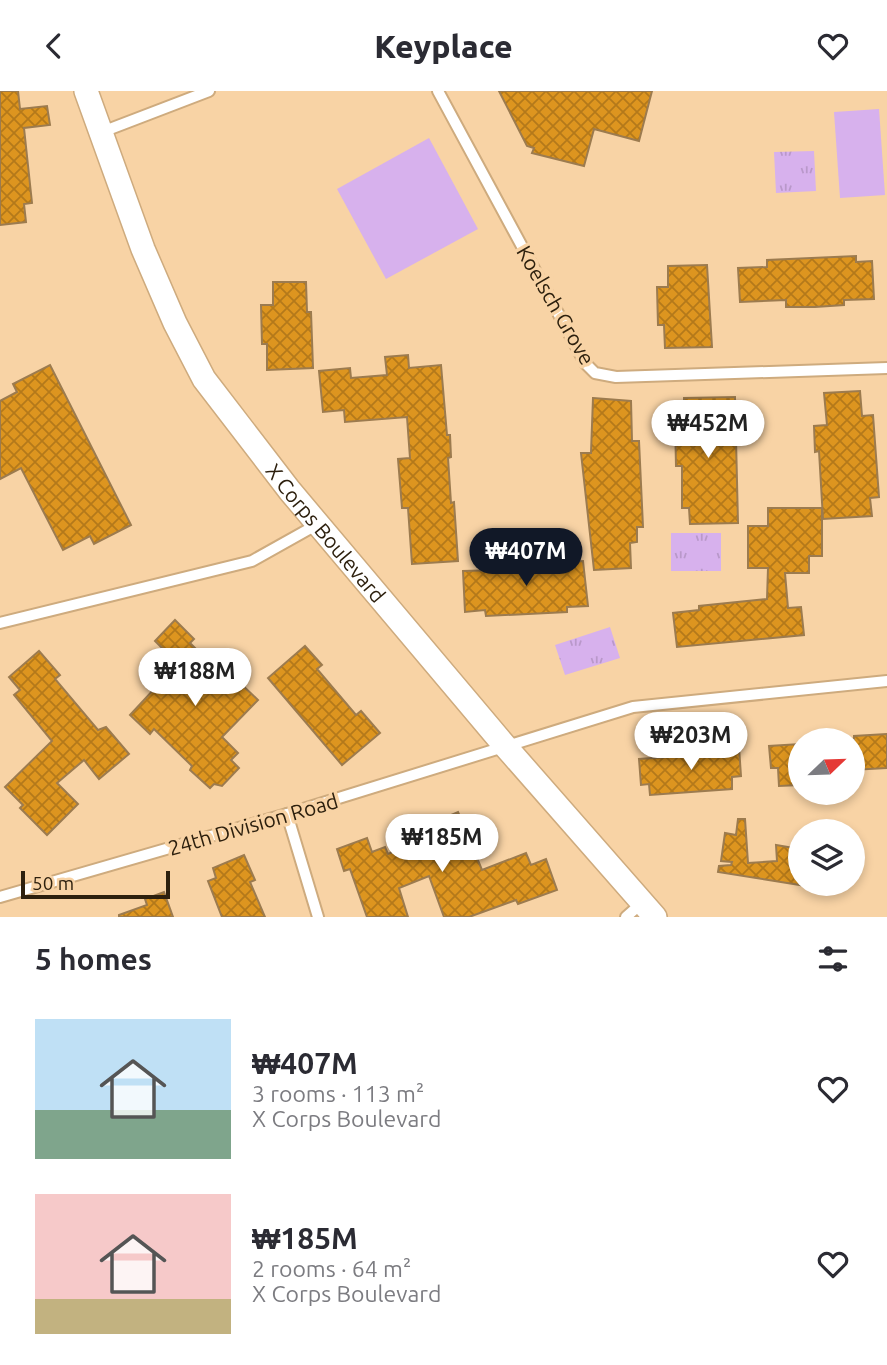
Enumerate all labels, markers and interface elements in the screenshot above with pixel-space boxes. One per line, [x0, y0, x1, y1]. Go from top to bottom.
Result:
icon: back [35, 27, 73, 65]
icon: heart [814, 27, 852, 65]
text: Keyplace [374, 28, 513, 64]
street label: Koelsch Grove [512, 241, 600, 369]
pin: ₩452M [659, 401, 757, 460]
text: ₩452M [667, 410, 749, 435]
street label: X Corps Boulevard [261, 459, 391, 607]
pin: ₩407M [477, 529, 575, 588]
text: ₩407M [485, 538, 567, 563]
pin: ₩188M [146, 649, 244, 708]
text: ₩188M [154, 658, 236, 683]
pin: ₩203M [642, 713, 740, 772]
text: ₩203M [650, 722, 732, 747]
north arrow [788, 728, 864, 805]
map controls [788, 728, 865, 896]
street label: 24th Division Road [165, 788, 341, 860]
pin: ₩185M [393, 815, 491, 874]
button: layers [788, 819, 865, 896]
text: ₩185M [401, 824, 483, 849]
scale bar [21, 868, 170, 900]
text: 50 m [32, 872, 74, 894]
icon: filters [814, 940, 852, 978]
text: 5 homes [35, 942, 152, 976]
text: ₩407M [252, 1046, 358, 1080]
icon: home [91, 1047, 175, 1131]
icon: heart [814, 1070, 852, 1108]
text: 3 rooms · 113 m² [252, 1081, 424, 1106]
text: X Corps Boulevard [252, 1106, 441, 1131]
text: ₩185M [252, 1221, 358, 1255]
icon: home [91, 1222, 175, 1306]
icon: heart [814, 1245, 852, 1283]
text: 2 rooms · 64 m² [252, 1256, 411, 1281]
text: X Corps Boulevard [252, 1281, 441, 1306]

